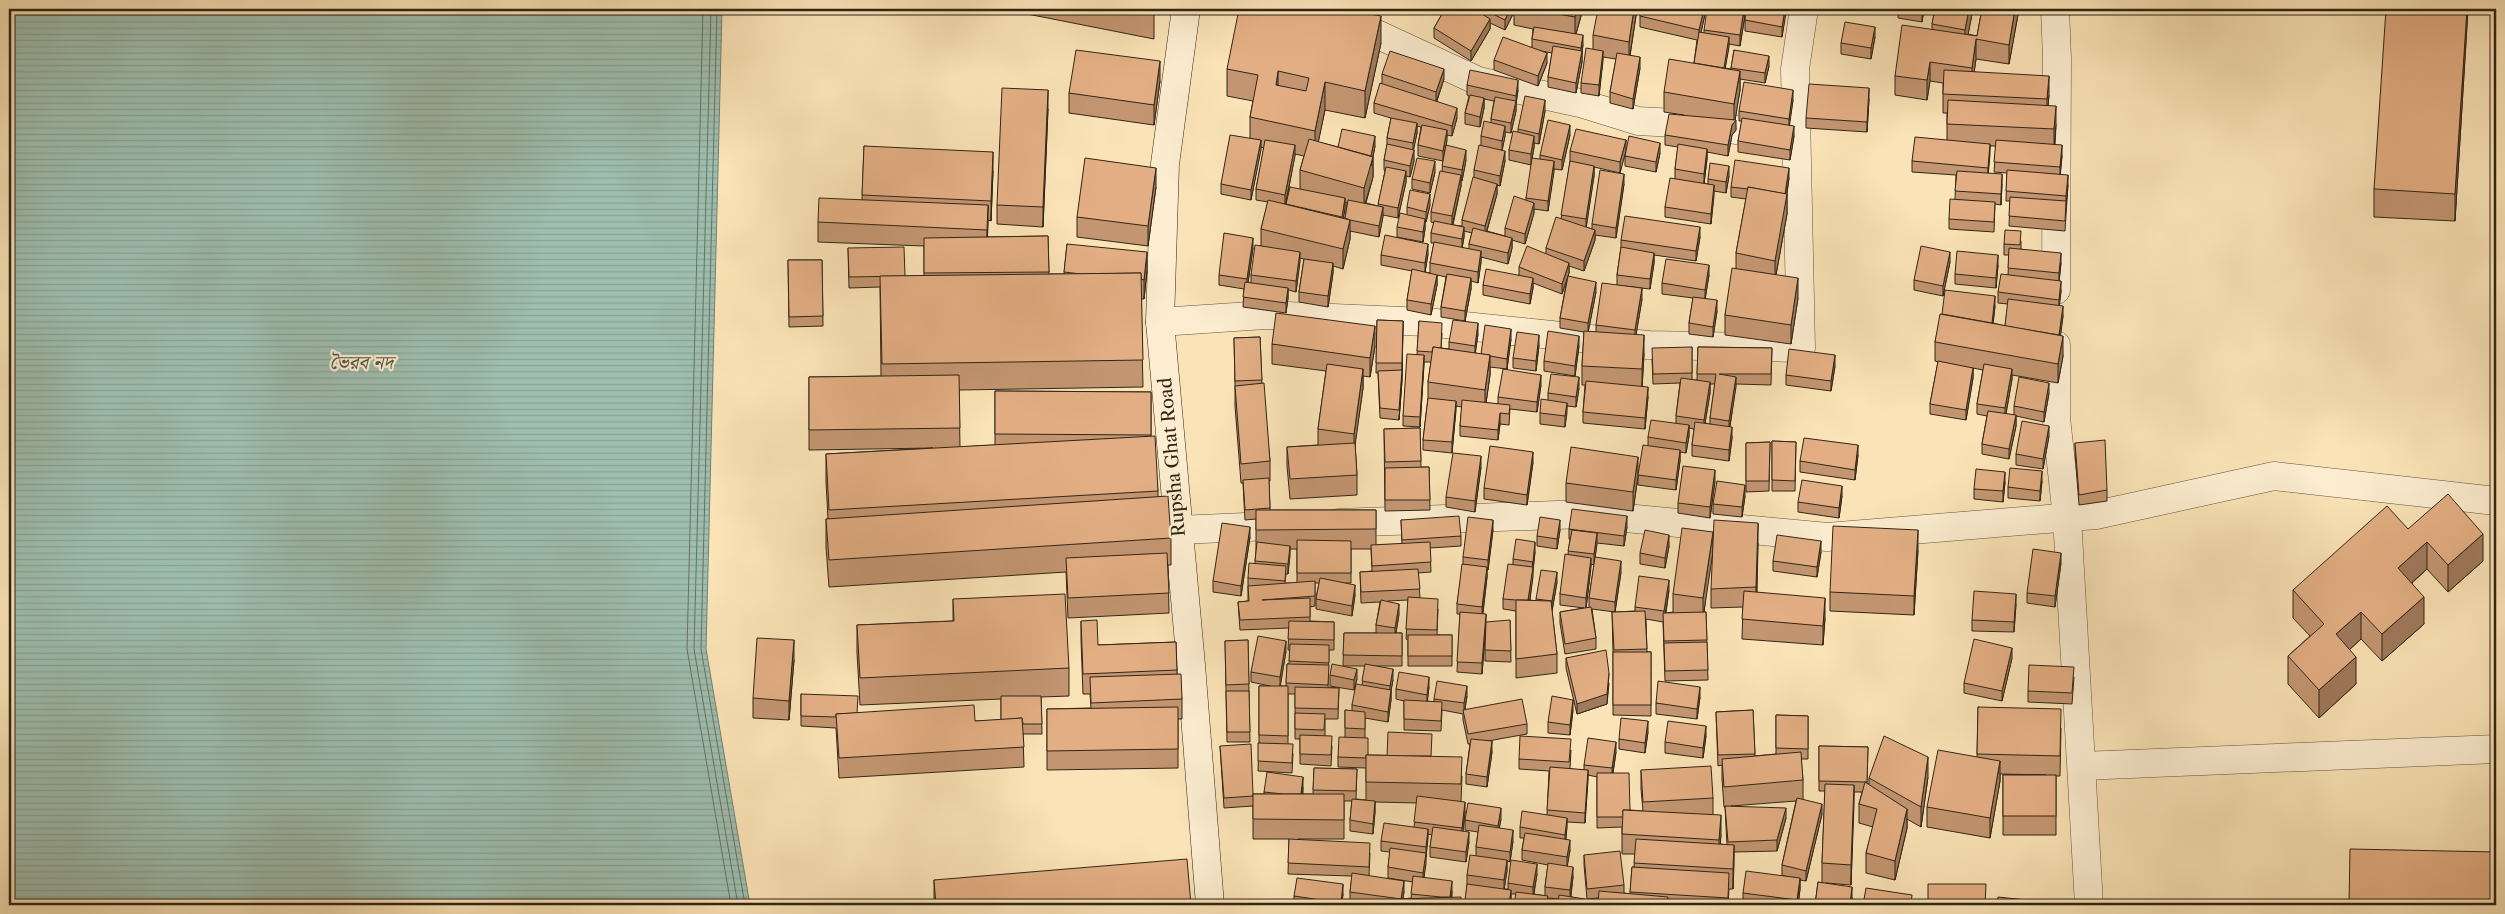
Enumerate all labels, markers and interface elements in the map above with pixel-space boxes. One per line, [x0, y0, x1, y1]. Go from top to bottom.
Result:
water label: ভৈরব নদ [329, 351, 396, 374]
street label: Rupsha Ghat Road [1154, 377, 1190, 537]

